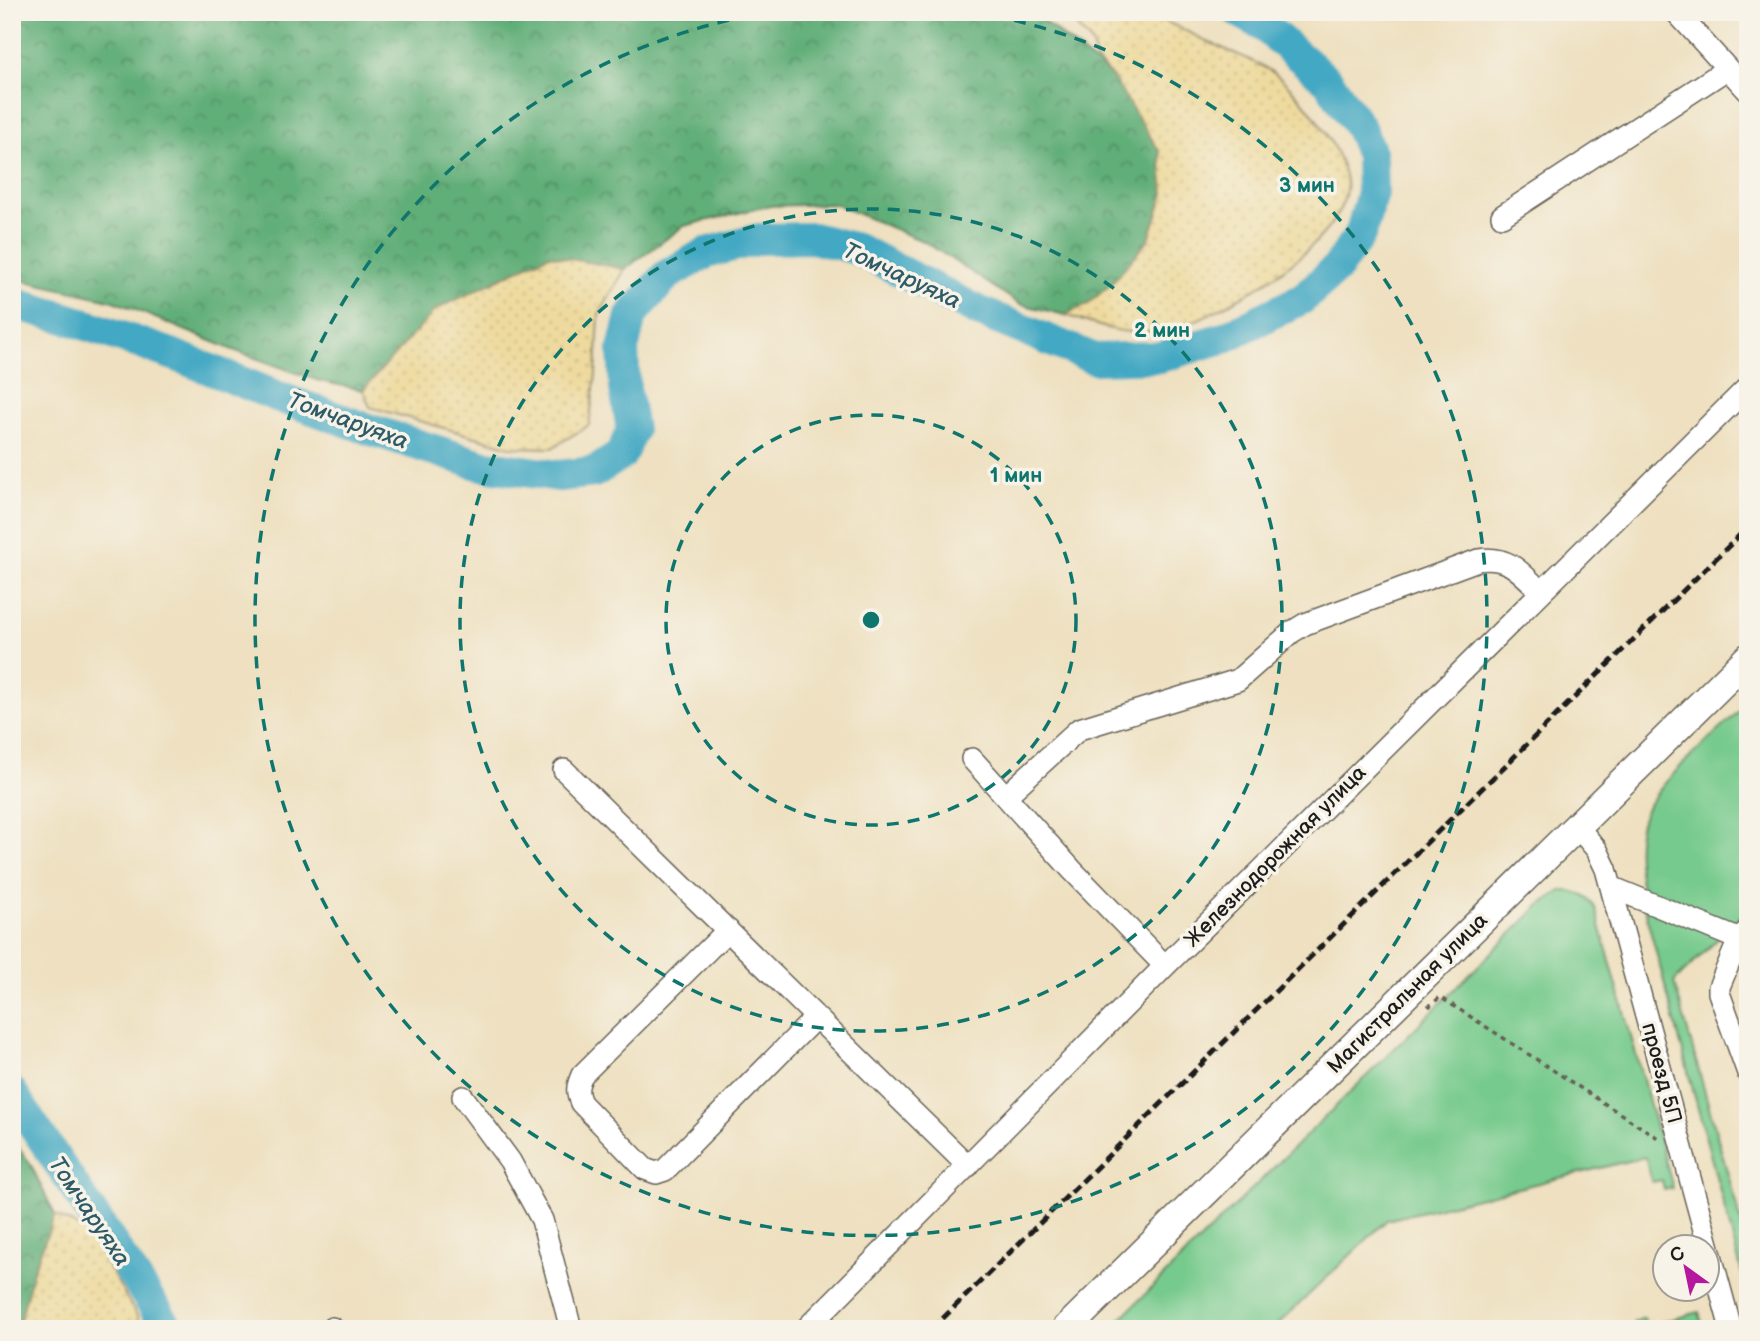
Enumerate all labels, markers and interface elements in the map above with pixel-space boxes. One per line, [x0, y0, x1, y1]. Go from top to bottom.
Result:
text: 3 мин [1279, 173, 1335, 198]
water label: Томчаруяха [838, 237, 965, 315]
text: 2 мин [1134, 318, 1190, 343]
water label: Томчаруяха [283, 386, 412, 456]
text: 1 мин [990, 463, 1042, 488]
centre of rings [859, 608, 883, 632]
street label: Железнодорожная улица [1179, 760, 1372, 952]
street label: Магистральная улица [1322, 908, 1493, 1079]
street label: проезд 5П [1636, 1020, 1687, 1126]
water label: Томчаруяха [42, 1151, 136, 1272]
north arrow [1652, 1232, 1722, 1302]
text: С [1666, 1242, 1689, 1268]

